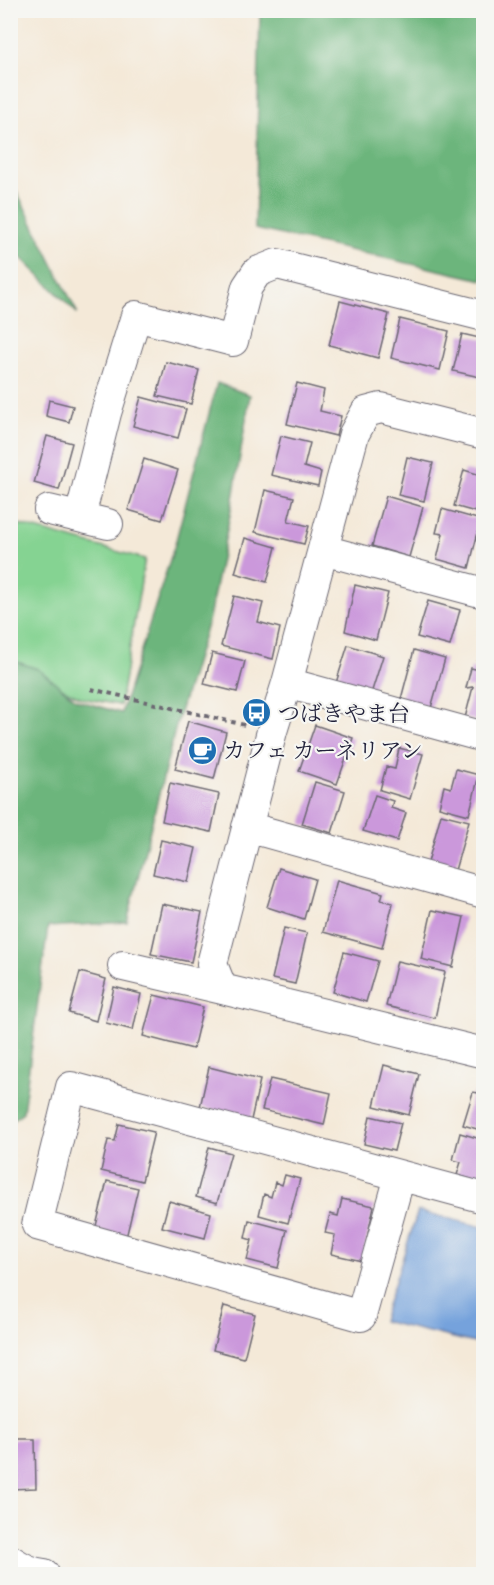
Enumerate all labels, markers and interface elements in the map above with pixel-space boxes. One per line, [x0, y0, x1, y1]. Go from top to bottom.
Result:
bus stop icon: つばきやま台 [241, 697, 273, 729]
place label: つばきやま台 [278, 701, 410, 727]
cafe icon: カフェ カーネリアン [186, 734, 218, 766]
place label: カフェ カーネリアン [223, 738, 423, 764]

